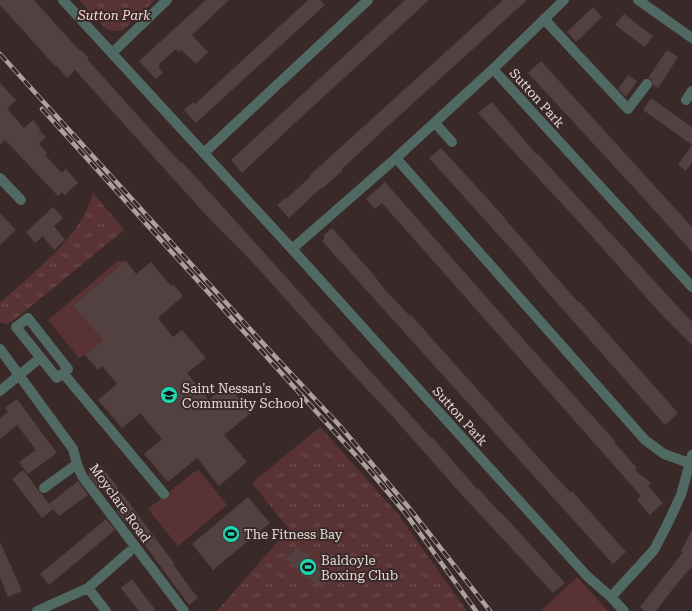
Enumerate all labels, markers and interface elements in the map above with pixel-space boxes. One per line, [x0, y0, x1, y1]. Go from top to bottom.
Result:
park label: Sutton Park [77, 8, 151, 23]
street label: Sutton Park [507, 65, 567, 131]
place label: Saint Nessan's Community School [182, 381, 304, 411]
street label: Sutton Park [430, 383, 490, 449]
school or university icon: Saint Nessan's Community School [159, 385, 179, 405]
street label: Moyclare Road [87, 461, 154, 546]
sports icon: The Fitness Bay [221, 524, 241, 544]
place label: The Fitness Bay [244, 527, 343, 542]
place label: Baldoyle Boxing Club [321, 553, 398, 583]
sports icon: Baldoyle Boxing Club [298, 557, 318, 577]

